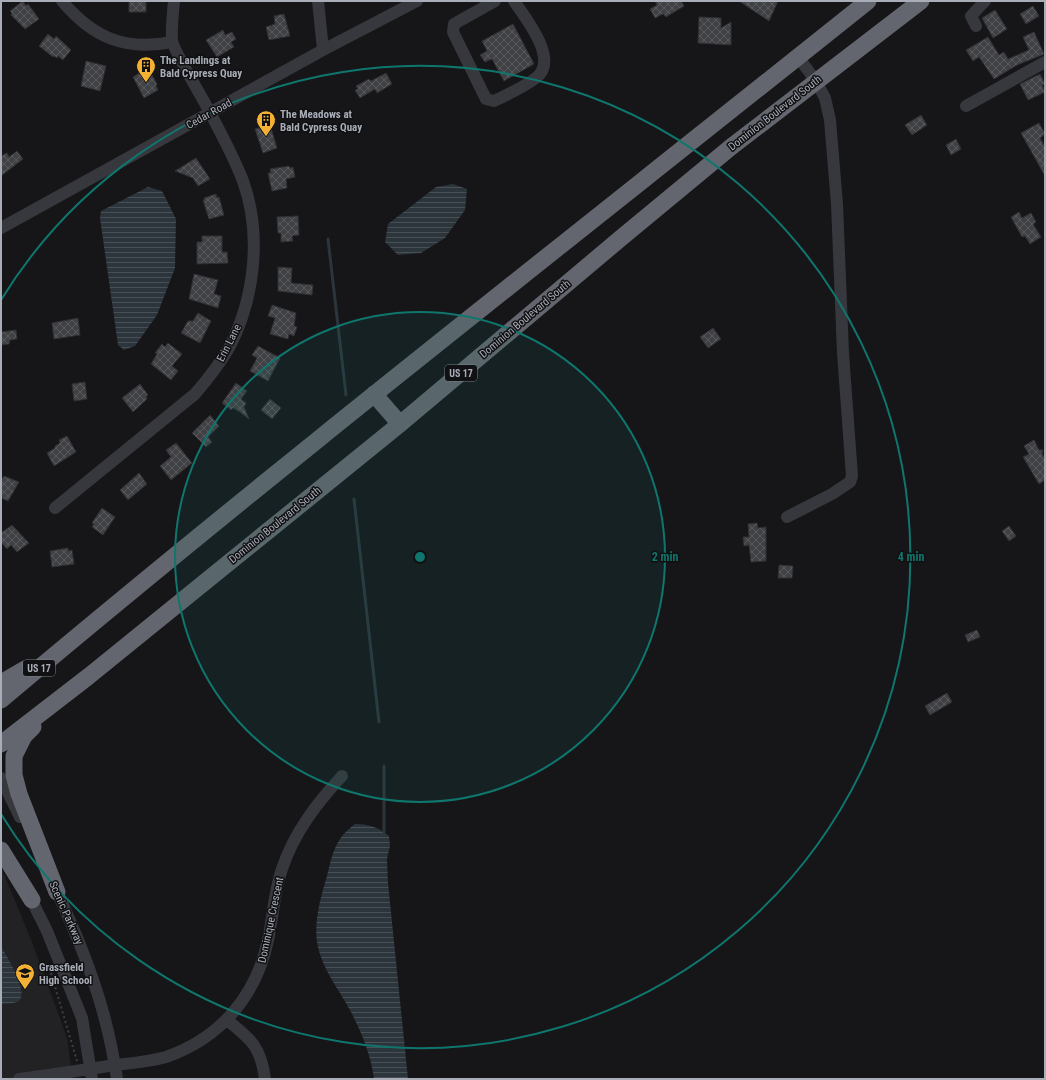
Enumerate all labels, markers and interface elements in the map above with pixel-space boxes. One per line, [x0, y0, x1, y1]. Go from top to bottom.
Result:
place label: The Landings at Bald Cypress Quay [160, 54, 242, 80]
building icon: The Landings at Bald Cypress Quay [135, 55, 157, 83]
street label: Dominion Boulevard South [726, 73, 824, 153]
street label: Cedar Road [184, 96, 234, 132]
place label: The Meadows at Bald Cypress Quay [280, 108, 362, 134]
building icon: The Meadows at Bald Cypress Quay [255, 109, 277, 137]
street label: Dominion Boulevard South [477, 277, 573, 361]
street label: Erin Lane [214, 322, 244, 364]
road number: US 17 [445, 365, 477, 381]
street label: Dominion Boulevard South [226, 484, 324, 566]
centre of rings [413, 550, 427, 564]
text: 2 min [652, 550, 678, 564]
text: 4 min [898, 550, 924, 564]
road number: US 17 [23, 660, 55, 676]
street label: Dominique Crescent [256, 876, 286, 964]
street label: Scenic Parkway [46, 879, 86, 947]
place label: Grassfield High School [39, 961, 92, 987]
school or university icon: Grassfield High School [14, 962, 36, 990]

